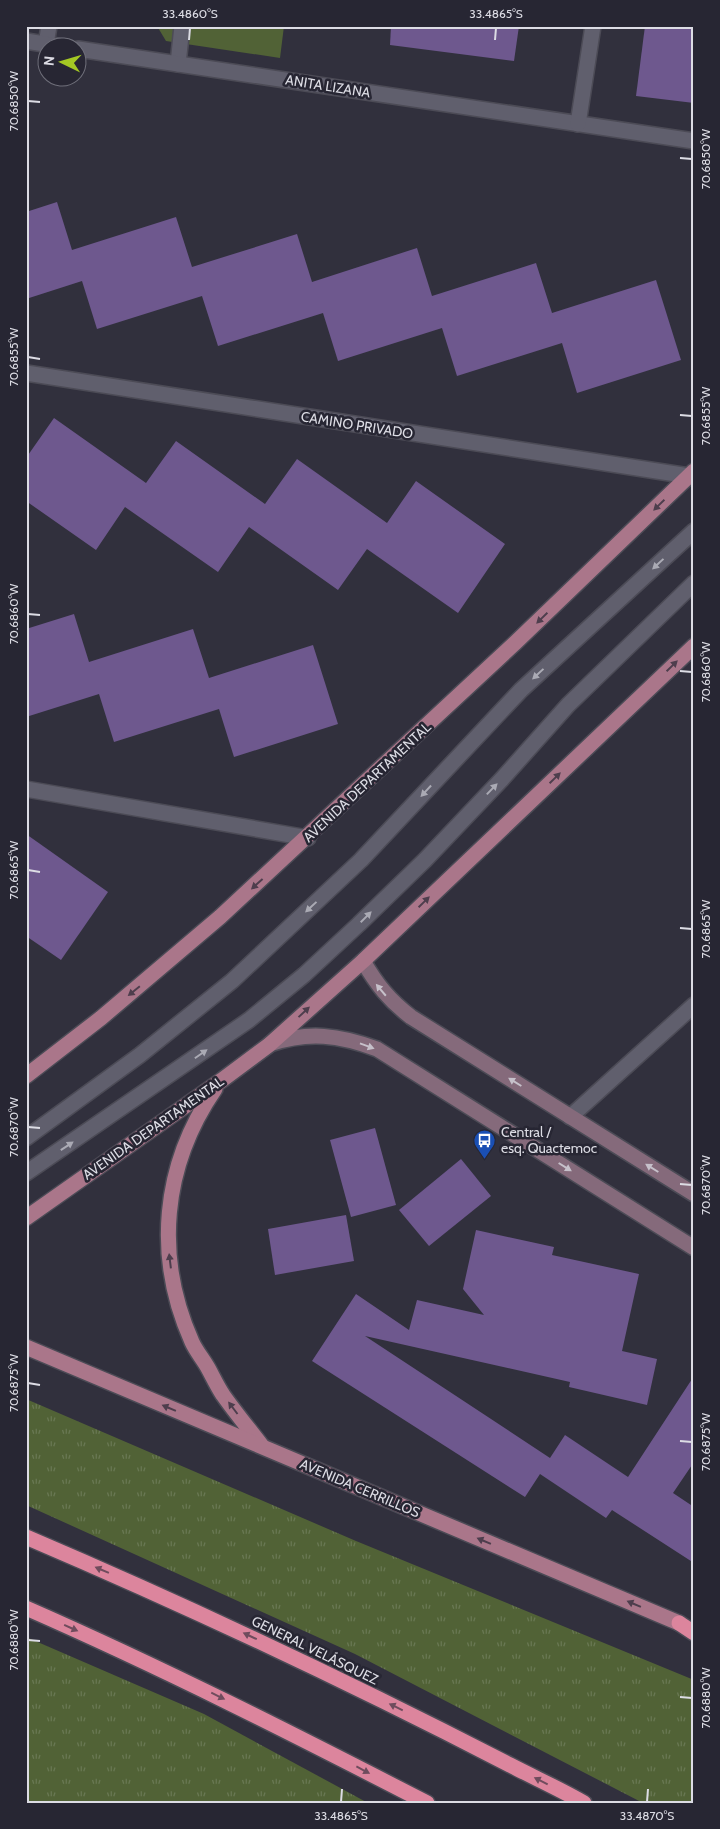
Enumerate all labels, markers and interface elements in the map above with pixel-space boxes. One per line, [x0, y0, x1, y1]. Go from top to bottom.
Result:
text: 33.4860°S [162, 6, 218, 21]
text: 33.4865°S [469, 6, 523, 21]
north arrow [38, 38, 88, 88]
text: N [40, 55, 58, 67]
text: 70.6850°W [6, 70, 21, 131]
street label: ANITA LIZANA [284, 70, 372, 102]
text: 70.6850°W [698, 128, 713, 189]
text: 70.6855°W [6, 327, 21, 386]
text: 70.6855°W [698, 386, 713, 445]
street label: CAMINO PRIVADO [300, 407, 415, 443]
one-way arrow [653, 499, 665, 511]
one-way arrow [652, 558, 664, 570]
text: 70.6860°W [6, 583, 21, 644]
one-way arrow [536, 612, 548, 624]
text: 70.6860°W [698, 641, 713, 702]
one-way arrow [666, 660, 678, 672]
one-way arrow [533, 668, 545, 680]
street label: AVENIDA DEPARTAMENTAL [299, 718, 435, 846]
one-way arrow [548, 772, 560, 784]
one-way arrow [486, 783, 498, 795]
one-way arrow [420, 785, 432, 797]
text: 70.6865°W [6, 840, 21, 899]
one-way arrow [251, 878, 263, 890]
one-way arrow [418, 896, 430, 908]
text: 70.6865°W [698, 899, 713, 958]
one-way arrow [306, 901, 318, 913]
one-way arrow [360, 911, 372, 923]
one-way arrow [376, 984, 387, 997]
one-way arrow [128, 985, 141, 996]
one-way arrow [298, 1006, 310, 1018]
one-way arrow [360, 1042, 375, 1050]
one-way arrow [194, 1049, 208, 1059]
street label: AVENIDA DEPARTAMENTAL [79, 1072, 227, 1184]
one-way arrow [508, 1078, 521, 1087]
text: 70.6870°W [6, 1096, 21, 1157]
place label: Central / esq. Quactemoc [501, 1123, 597, 1157]
bus stop icon: Central / esq. Quactemoc [473, 1128, 497, 1159]
one-way arrow [60, 1141, 73, 1150]
text: 70.6870°W [698, 1154, 713, 1215]
one-way arrow [558, 1163, 572, 1172]
one-way arrow [646, 1164, 659, 1173]
one-way arrow [166, 1253, 174, 1269]
text: 70.6875°W [6, 1353, 21, 1412]
one-way arrow [228, 1402, 239, 1415]
one-way arrow [162, 1403, 177, 1411]
text: 70.6875°W [698, 1412, 713, 1471]
street label: AVENIDA CERRILLOS [297, 1455, 423, 1521]
one-way arrow [477, 1536, 492, 1544]
one-way arrow [95, 1565, 109, 1573]
one-way arrow [627, 1600, 641, 1608]
text: 70.6880°W [6, 1609, 21, 1671]
street label: GENERAL VELÁSQUEZ [249, 1612, 381, 1689]
one-way arrow [64, 1624, 78, 1632]
one-way arrow [243, 1632, 257, 1640]
text: 70.6880°W [698, 1667, 713, 1729]
one-way arrow [211, 1692, 225, 1700]
one-way arrow [389, 1703, 403, 1711]
one-way arrow [356, 1765, 370, 1774]
one-way arrow [534, 1777, 548, 1785]
text: 33.4865°S [314, 1808, 368, 1823]
text: 33.4870°S [620, 1808, 674, 1823]

